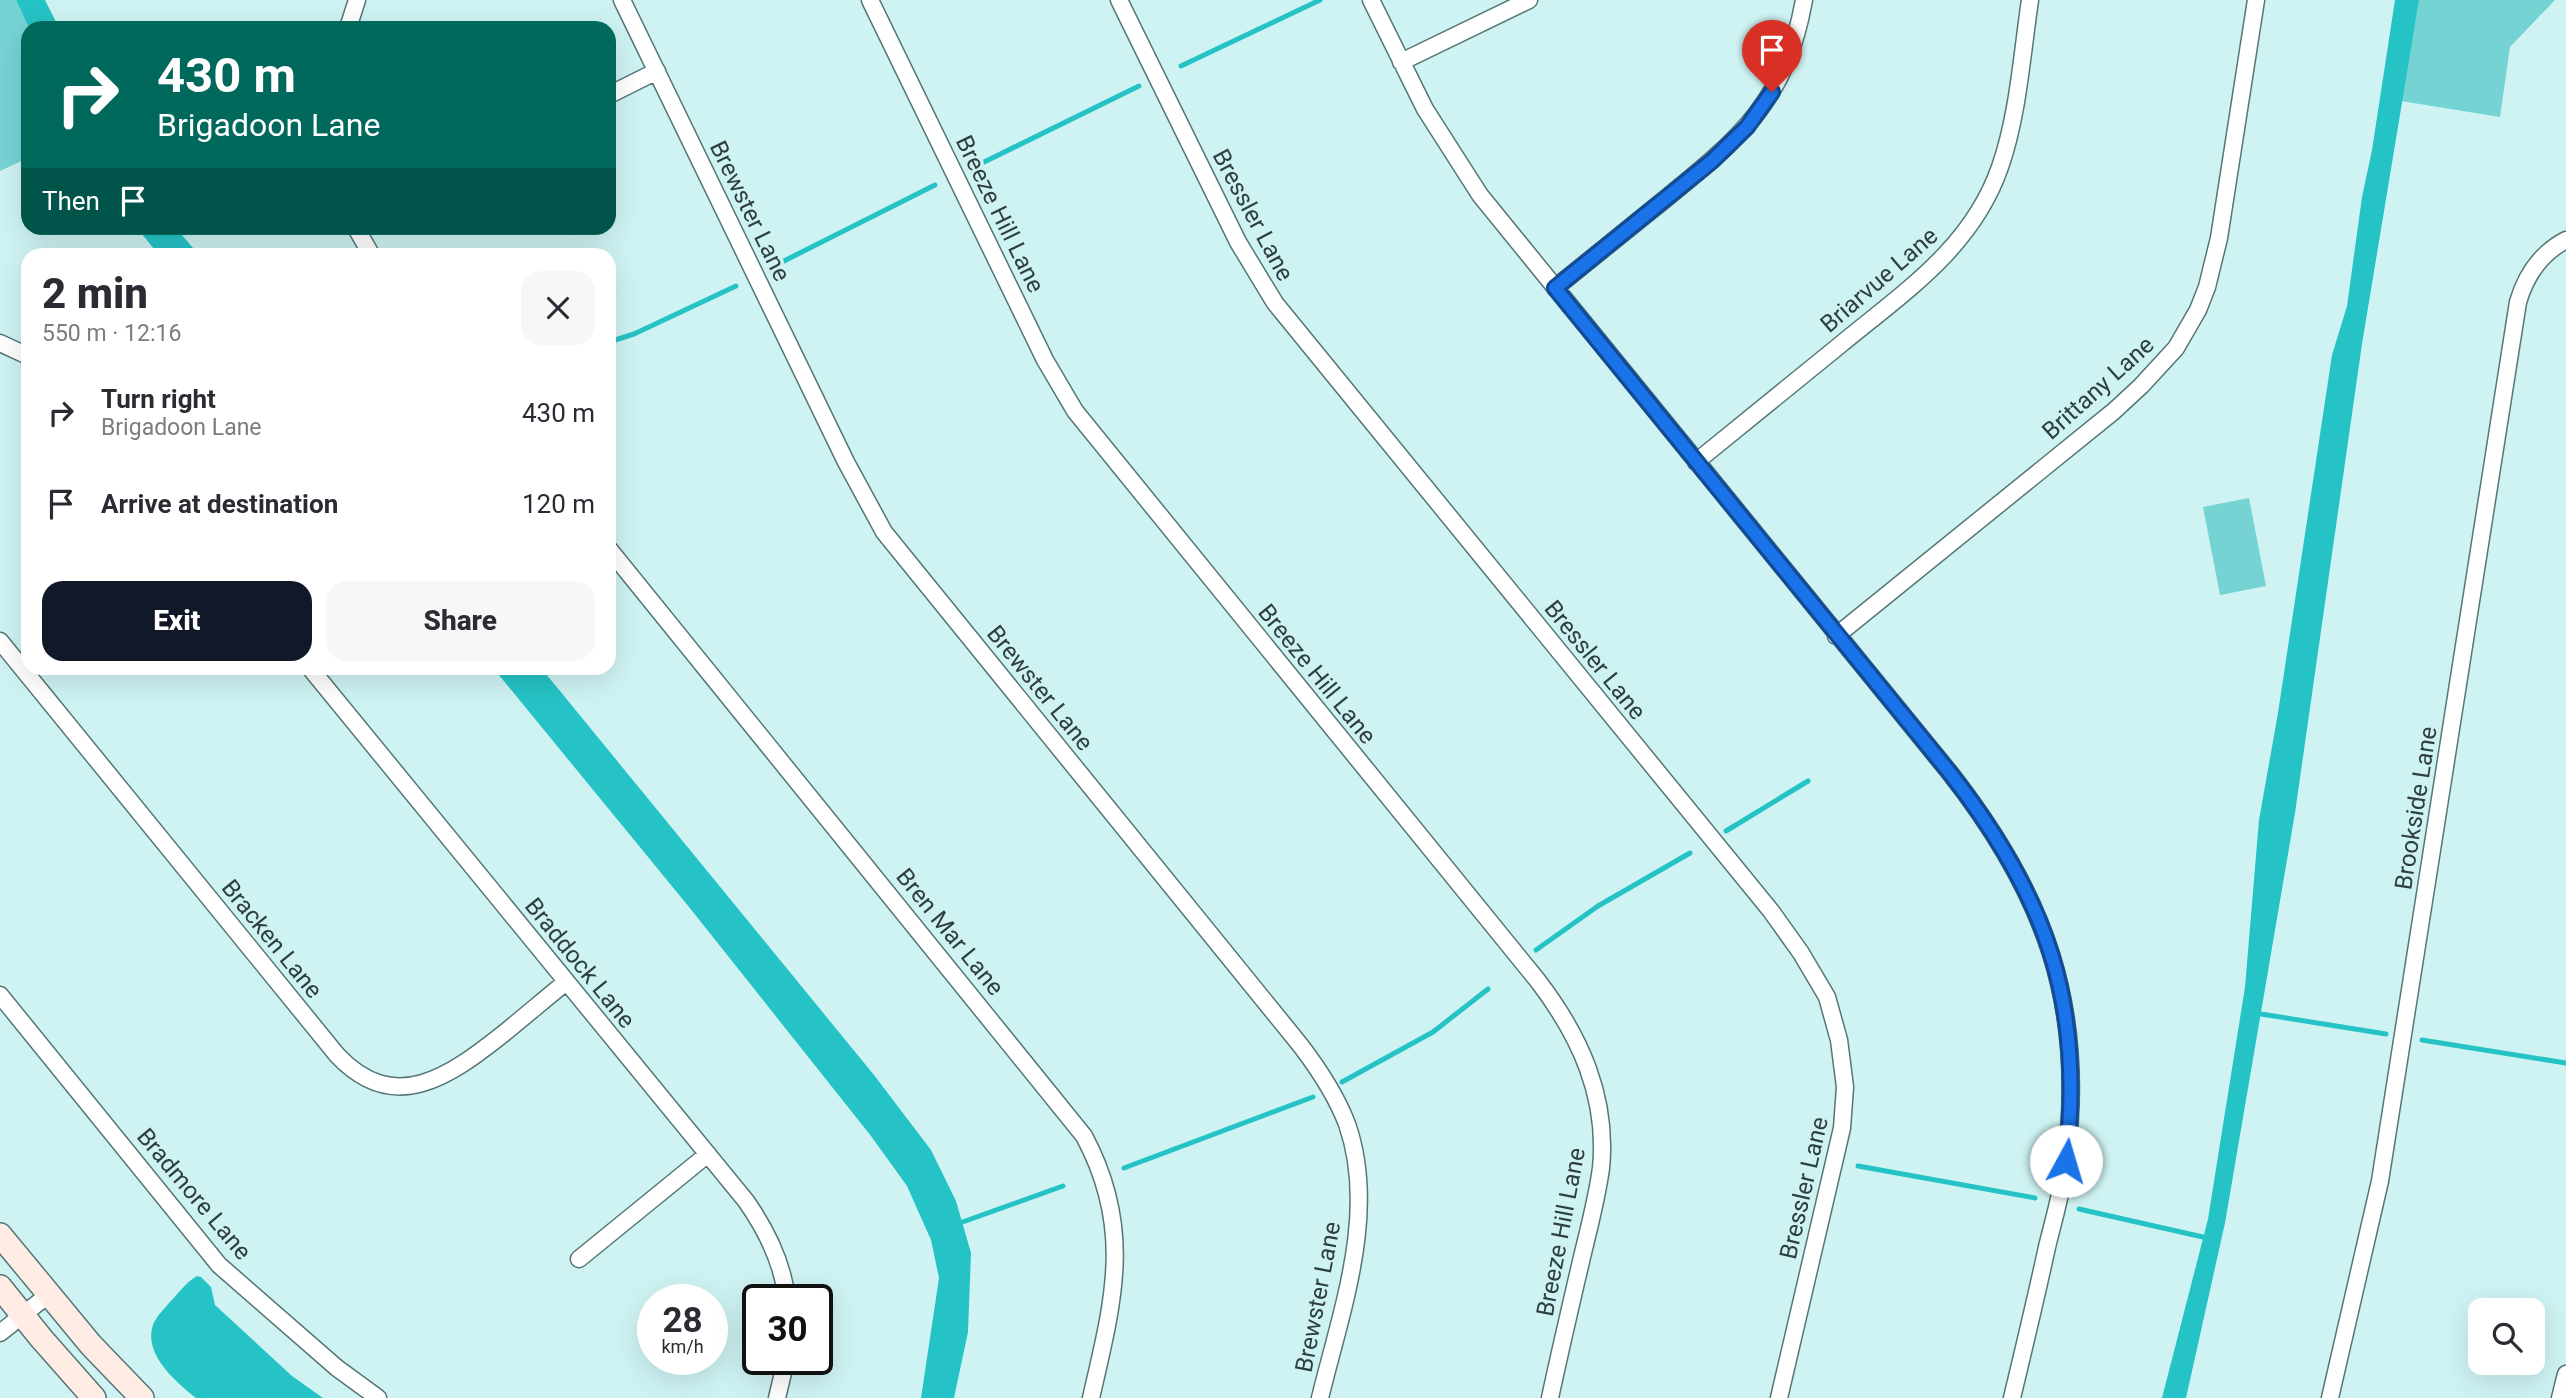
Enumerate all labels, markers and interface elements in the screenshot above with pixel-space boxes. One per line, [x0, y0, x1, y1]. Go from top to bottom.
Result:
pin [1742, 20, 1802, 92]
icon: arrive [1753, 31, 1791, 69]
text: 430 m [157, 47, 296, 104]
icon: right [42, 49, 133, 140]
text: Brigadoon Lane [157, 106, 380, 144]
street label: Breeze Hill Lane [950, 131, 1050, 297]
street label: Brewster Lane [704, 136, 796, 286]
street label: Bressler Lane [1207, 144, 1299, 286]
icon: arrive [114, 182, 152, 220]
text: Then [42, 186, 100, 216]
street label: Briarvue Lane [1815, 222, 1943, 338]
text: 2 min [42, 269, 148, 318]
button: close [521, 271, 595, 345]
text: 550 m · 12:16 [42, 320, 181, 347]
street label: Brittany Lane [2037, 331, 2159, 445]
text: Turn right [101, 384, 216, 414]
icon: right [42, 394, 80, 432]
text: 430 m [522, 398, 595, 428]
text: Brigadoon Lane [101, 414, 262, 441]
icon: arrive [42, 485, 80, 523]
text: Arrive at destination [101, 489, 338, 519]
text: 120 m [522, 489, 595, 519]
button: Exit [42, 581, 312, 661]
button: Share [326, 581, 595, 661]
street label: Bressler Lane [1538, 595, 1652, 725]
street label: Breeze Hill Lane [1252, 599, 1382, 749]
street label: Brewster Lane [981, 620, 1099, 756]
street label: Brookside Lane [2389, 724, 2443, 892]
street label: Bren Mar Lane [890, 863, 1010, 1001]
street label: Bracken Lane [216, 874, 328, 1004]
street label: Braddock Lane [519, 892, 641, 1034]
street label: Bressler Lane [1774, 1114, 1834, 1262]
street label: Bradmore Lane [131, 1123, 257, 1265]
position arrow [2029, 1124, 2103, 1198]
street label: Breeze Hill Lane [1531, 1145, 1591, 1319]
street label: Brewster Lane [1290, 1219, 1346, 1375]
speed limit sign: 30 [742, 1284, 833, 1375]
map controls [2468, 1298, 2545, 1375]
button: search [2468, 1298, 2545, 1375]
text: 28 [662, 1300, 703, 1341]
text: km/h [661, 1336, 704, 1357]

